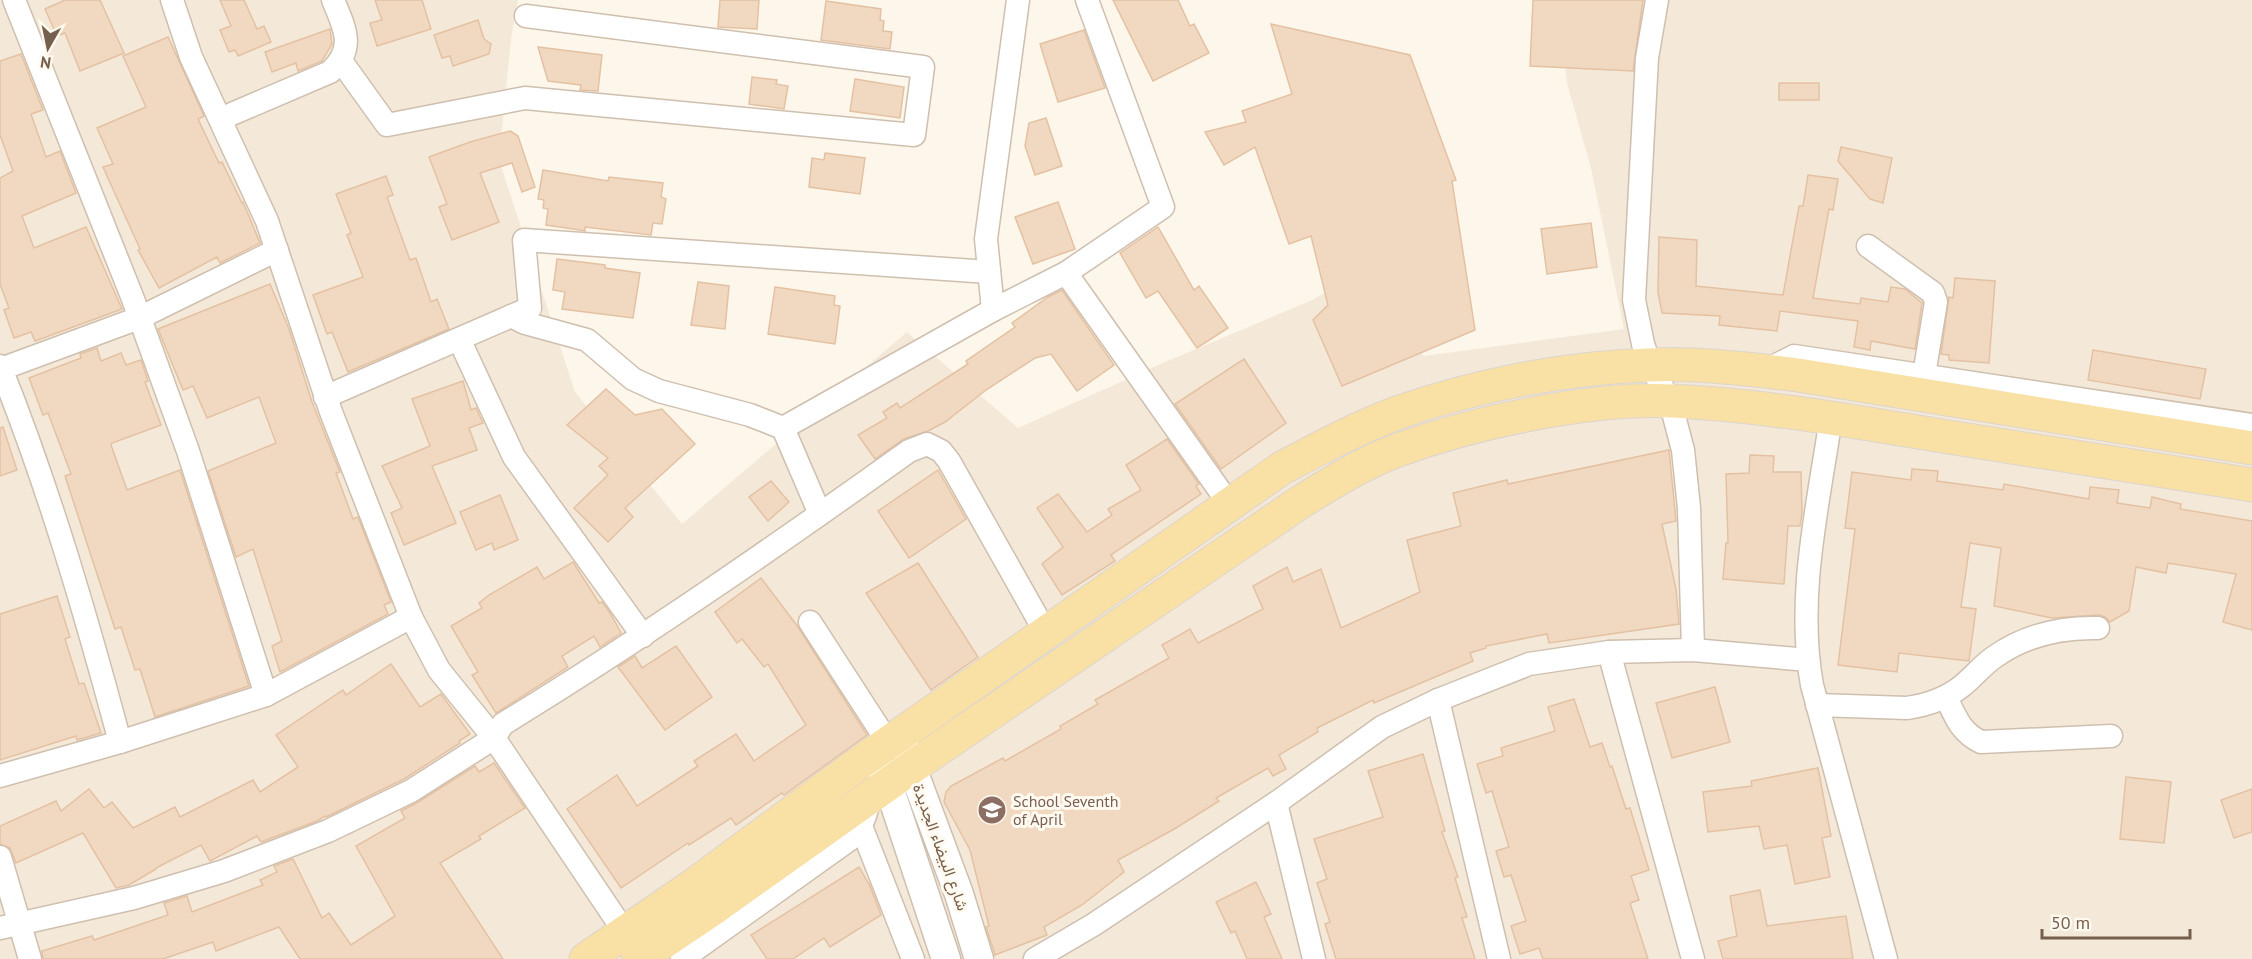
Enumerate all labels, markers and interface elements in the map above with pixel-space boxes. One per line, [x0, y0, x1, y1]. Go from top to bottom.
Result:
north arrow [18, 18, 78, 78]
text: N [39, 52, 52, 74]
street label: شارع البيضاء الجديدة [907, 781, 973, 914]
place label: School Seventh of April [1013, 791, 1118, 829]
school or university icon: School Seventh of April [976, 794, 1008, 826]
scale bar [2042, 902, 2190, 940]
text: 50 m [2051, 911, 2090, 934]

